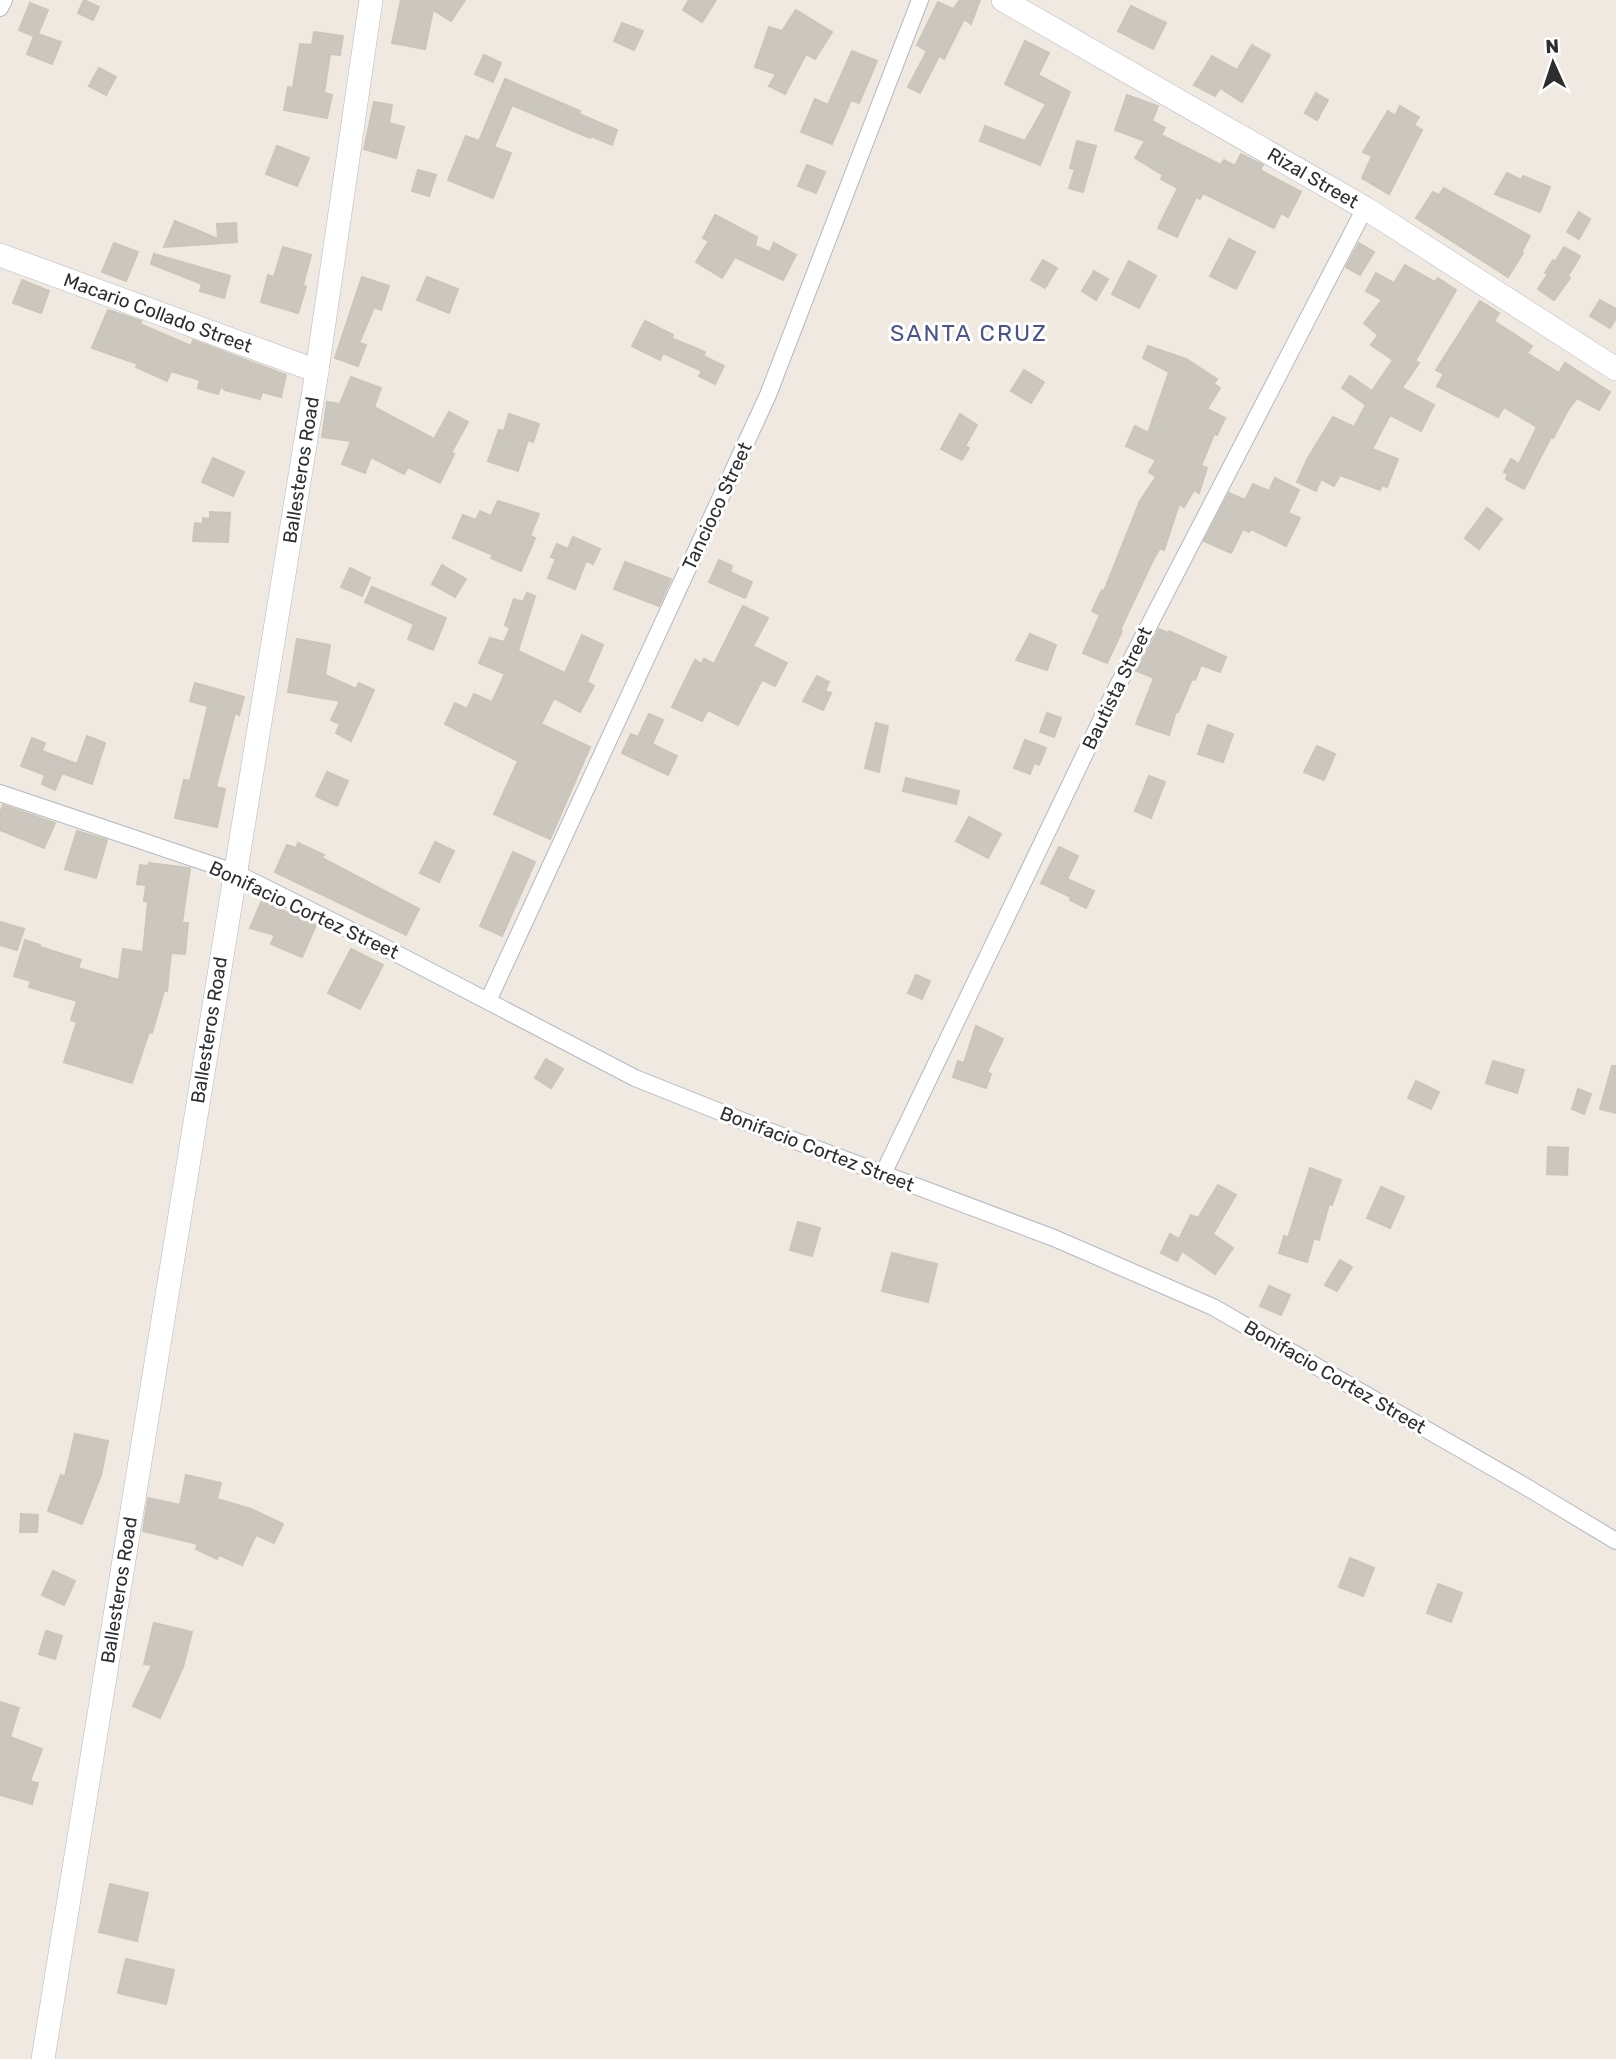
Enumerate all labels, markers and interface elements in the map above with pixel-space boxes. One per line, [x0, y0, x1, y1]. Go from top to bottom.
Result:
north arrow [1518, 28, 1588, 98]
text: N [1545, 35, 1560, 58]
street label: Rizal Street [1263, 143, 1363, 214]
street label: Macario Collado Street [61, 268, 256, 358]
district label: SANTA CRUZ [890, 319, 1048, 347]
street label: Ballesteros Road [278, 395, 324, 545]
street label: Tancioco Street [677, 438, 757, 574]
street label: Bautista Street [1077, 622, 1157, 753]
street label: Bonifacio Cortez Street [206, 856, 403, 964]
street label: Ballesteros Road [186, 955, 232, 1105]
street label: Bonifacio Cortez Street [717, 1101, 918, 1197]
street label: Bonifacio Cortez Street [1240, 1316, 1430, 1439]
street label: Ballesteros Road [96, 1515, 142, 1665]

